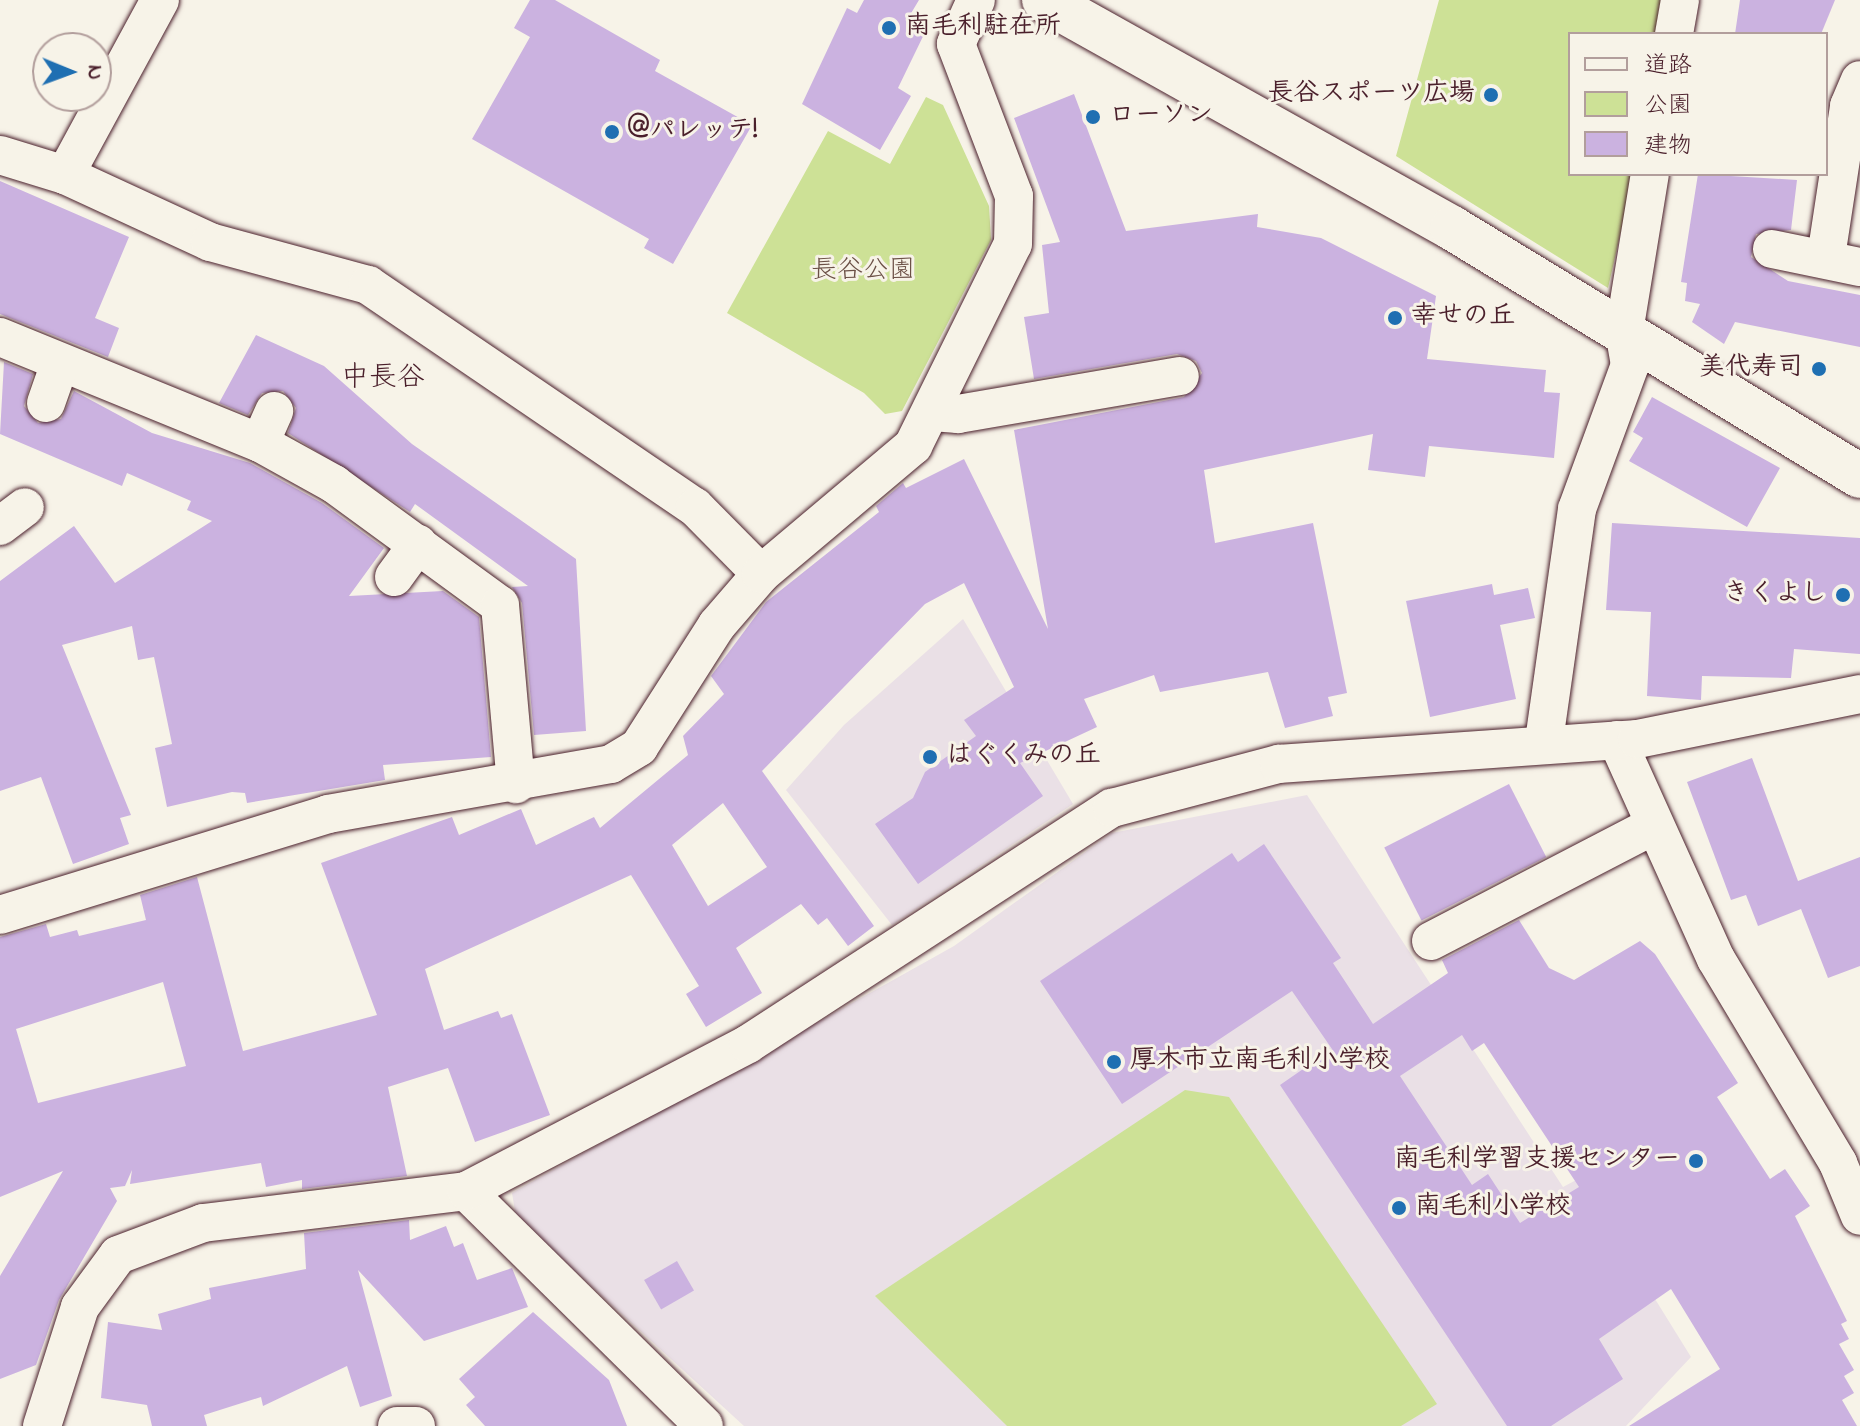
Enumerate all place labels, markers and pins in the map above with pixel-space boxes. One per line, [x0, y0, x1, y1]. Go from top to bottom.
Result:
place label: 南毛利駐在所 [905, 12, 1061, 44]
marker: 南毛利駐在所 [880, 19, 898, 37]
place label: 長谷スポーツ広場 [1267, 79, 1475, 111]
marker: 長谷スポーツ広場 [1482, 86, 1500, 104]
place label: ローソン [1109, 101, 1213, 133]
marker: ローソン [1084, 108, 1102, 126]
place label: @パレッテ! [628, 116, 757, 148]
marker: @パレッテ! [603, 123, 621, 141]
place label: 幸せの丘 [1411, 302, 1515, 334]
marker: 幸せの丘 [1386, 309, 1404, 327]
place label: 美代寿司 [1699, 353, 1803, 385]
marker: 美代寿司 [1810, 360, 1828, 378]
place label: きくよし [1723, 579, 1827, 611]
marker: きくよし [1834, 586, 1852, 604]
place label: はぐくみの丘 [946, 741, 1102, 773]
marker: はぐくみの丘 [921, 748, 939, 766]
place label: 厚木市立南毛利小学校 [1130, 1046, 1390, 1078]
marker: 厚木市立南毛利小学校 [1105, 1053, 1123, 1071]
place label: 南毛利学習支援センター [1394, 1145, 1680, 1177]
marker: 南毛利学習支援センター [1687, 1152, 1705, 1170]
place label: 南毛利小学校 [1415, 1192, 1571, 1224]
marker: 南毛利小学校 [1390, 1199, 1408, 1217]

